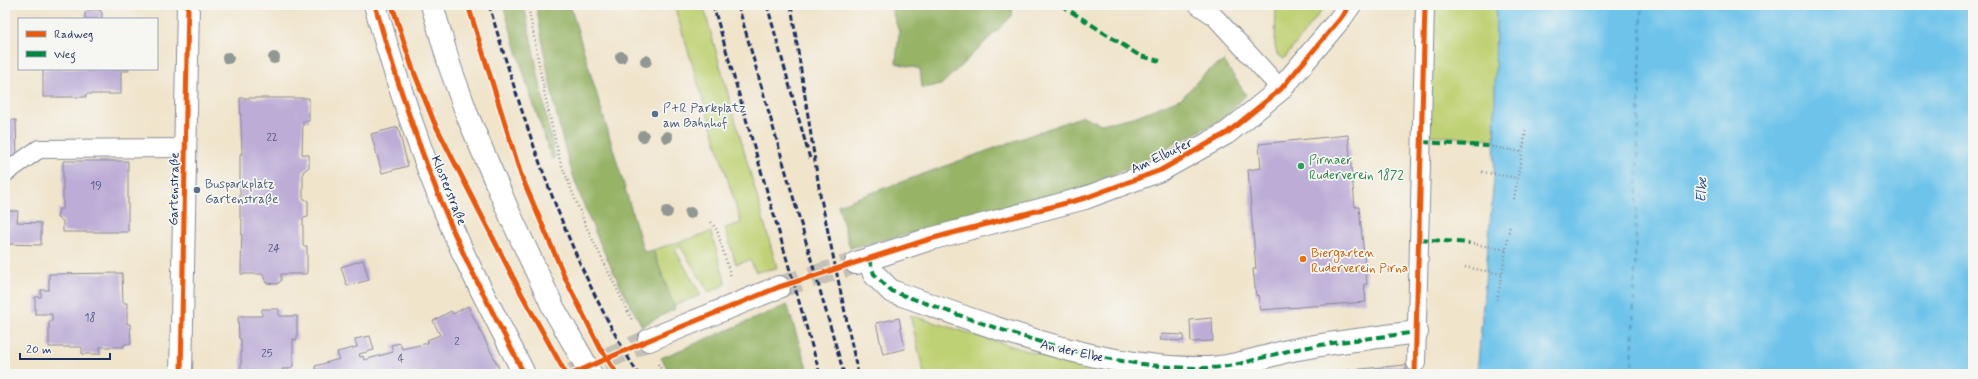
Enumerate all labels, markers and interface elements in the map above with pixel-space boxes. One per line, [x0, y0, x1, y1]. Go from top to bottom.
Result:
legend [18, 18, 158, 70]
text: Radweg [54, 27, 93, 43]
text: Weg [54, 47, 76, 64]
place label: P+R Parkplatz am Bahnhof [663, 100, 746, 132]
marker: P+R Parkplatz am Bahnhof [650, 109, 660, 119]
house number: 22 [266, 131, 278, 145]
street label: Am Elbufer [1128, 134, 1196, 178]
street label: Gartenstraße [165, 152, 184, 226]
place label: Pirnaer Ruderverein 1872 [1309, 152, 1404, 184]
street label: Klosterstraße [427, 153, 470, 228]
marker: Pirnaer Ruderverein 1872 [1296, 161, 1306, 171]
place label: Busparkplatz Gartenstraße [205, 176, 278, 208]
water label: Elbe [1692, 176, 1712, 203]
house number: 19 [90, 179, 102, 193]
marker: Busparkplatz Gartenstraße [192, 185, 202, 195]
house number: 24 [268, 242, 280, 256]
place label: Biergarten Ruderverein Pirna [1311, 245, 1408, 277]
marker: Biergarten Ruderverein Pirna [1298, 254, 1308, 264]
house number: 18 [85, 311, 95, 325]
scale bar [20, 335, 110, 361]
house number: 2 [454, 335, 460, 349]
street label: An der Elbe [1039, 336, 1105, 367]
text: 20 m [26, 342, 52, 358]
house number: 25 [261, 347, 273, 361]
house number: 4 [398, 352, 405, 366]

